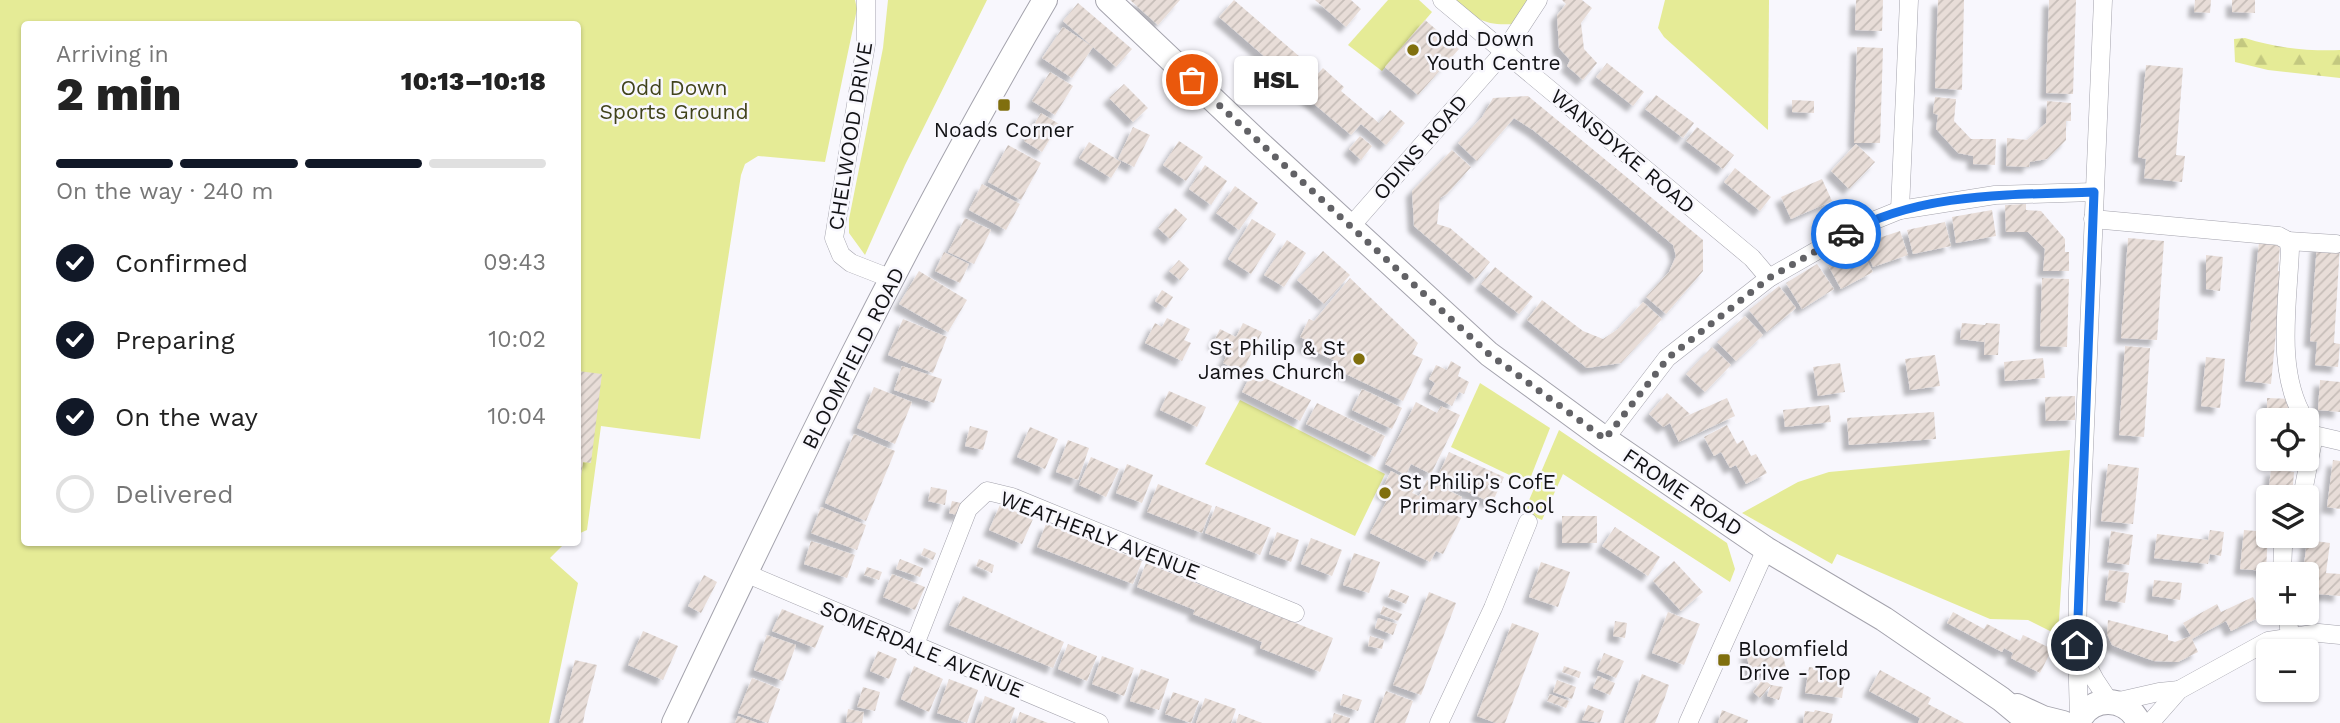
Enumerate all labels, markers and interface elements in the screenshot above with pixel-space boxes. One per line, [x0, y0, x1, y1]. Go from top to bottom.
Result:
place label: Odd Down Youth Centre [1427, 26, 1561, 75]
street label: CHELWOOD DRIVE [823, 40, 877, 232]
text: Arriving in [56, 41, 169, 68]
marker: Odd Down Youth Centre [1405, 42, 1421, 58]
pin [1162, 50, 1222, 110]
callout: HSL [1234, 56, 1318, 104]
icon: bag [1173, 61, 1211, 99]
text: 10:13–10:18 [401, 66, 546, 96]
text: 2 min [56, 67, 181, 121]
text: HSL [1253, 67, 1299, 94]
park label: Odd Down Sports Ground [599, 75, 749, 124]
street label: WANSDYKE ROAD [1546, 83, 1700, 219]
street label: ODINS ROAD [1368, 89, 1472, 205]
marker: Noads Corner [996, 97, 1012, 113]
place label: Noads Corner [934, 117, 1075, 142]
text: On the way · 240 m [56, 178, 274, 205]
courier [1811, 199, 1881, 269]
icon: car [1827, 215, 1865, 253]
icon: check [56, 244, 94, 282]
text: Confirmed [115, 248, 248, 278]
text: 09:43 [483, 249, 546, 276]
street label: BLOOMFIELD ROAD [796, 263, 910, 453]
icon: check [56, 321, 94, 359]
text: Preparing [115, 325, 235, 355]
text: 10:02 [488, 326, 546, 353]
place label: St Philip & St James Church [1198, 335, 1345, 384]
marker: St Philip & St James Church [1351, 351, 1367, 367]
icon: check [56, 398, 94, 436]
text: On the way [115, 402, 258, 432]
text: 10:04 [488, 403, 546, 430]
map controls [2256, 408, 2319, 702]
button: locate [2256, 408, 2319, 471]
street label: FROME ROAD [1618, 443, 1748, 541]
place label: St Philip's CofE Primary School [1399, 469, 1556, 518]
text: Delivered [115, 479, 234, 509]
street label: WEATHERLY AVENUE [997, 485, 1203, 585]
marker: St Philip's CofE Primary School [1377, 485, 1393, 501]
button: layers [2256, 485, 2319, 548]
button: + [2256, 562, 2319, 625]
street label: SOMERDALE AVENUE [817, 595, 1027, 703]
pin [2047, 615, 2107, 675]
icon: home [2058, 626, 2096, 664]
place label: Bloomfield Drive - Top [1738, 636, 1851, 685]
button: − [2256, 639, 2319, 702]
marker: Bloomfield Drive - Top [1716, 652, 1732, 668]

